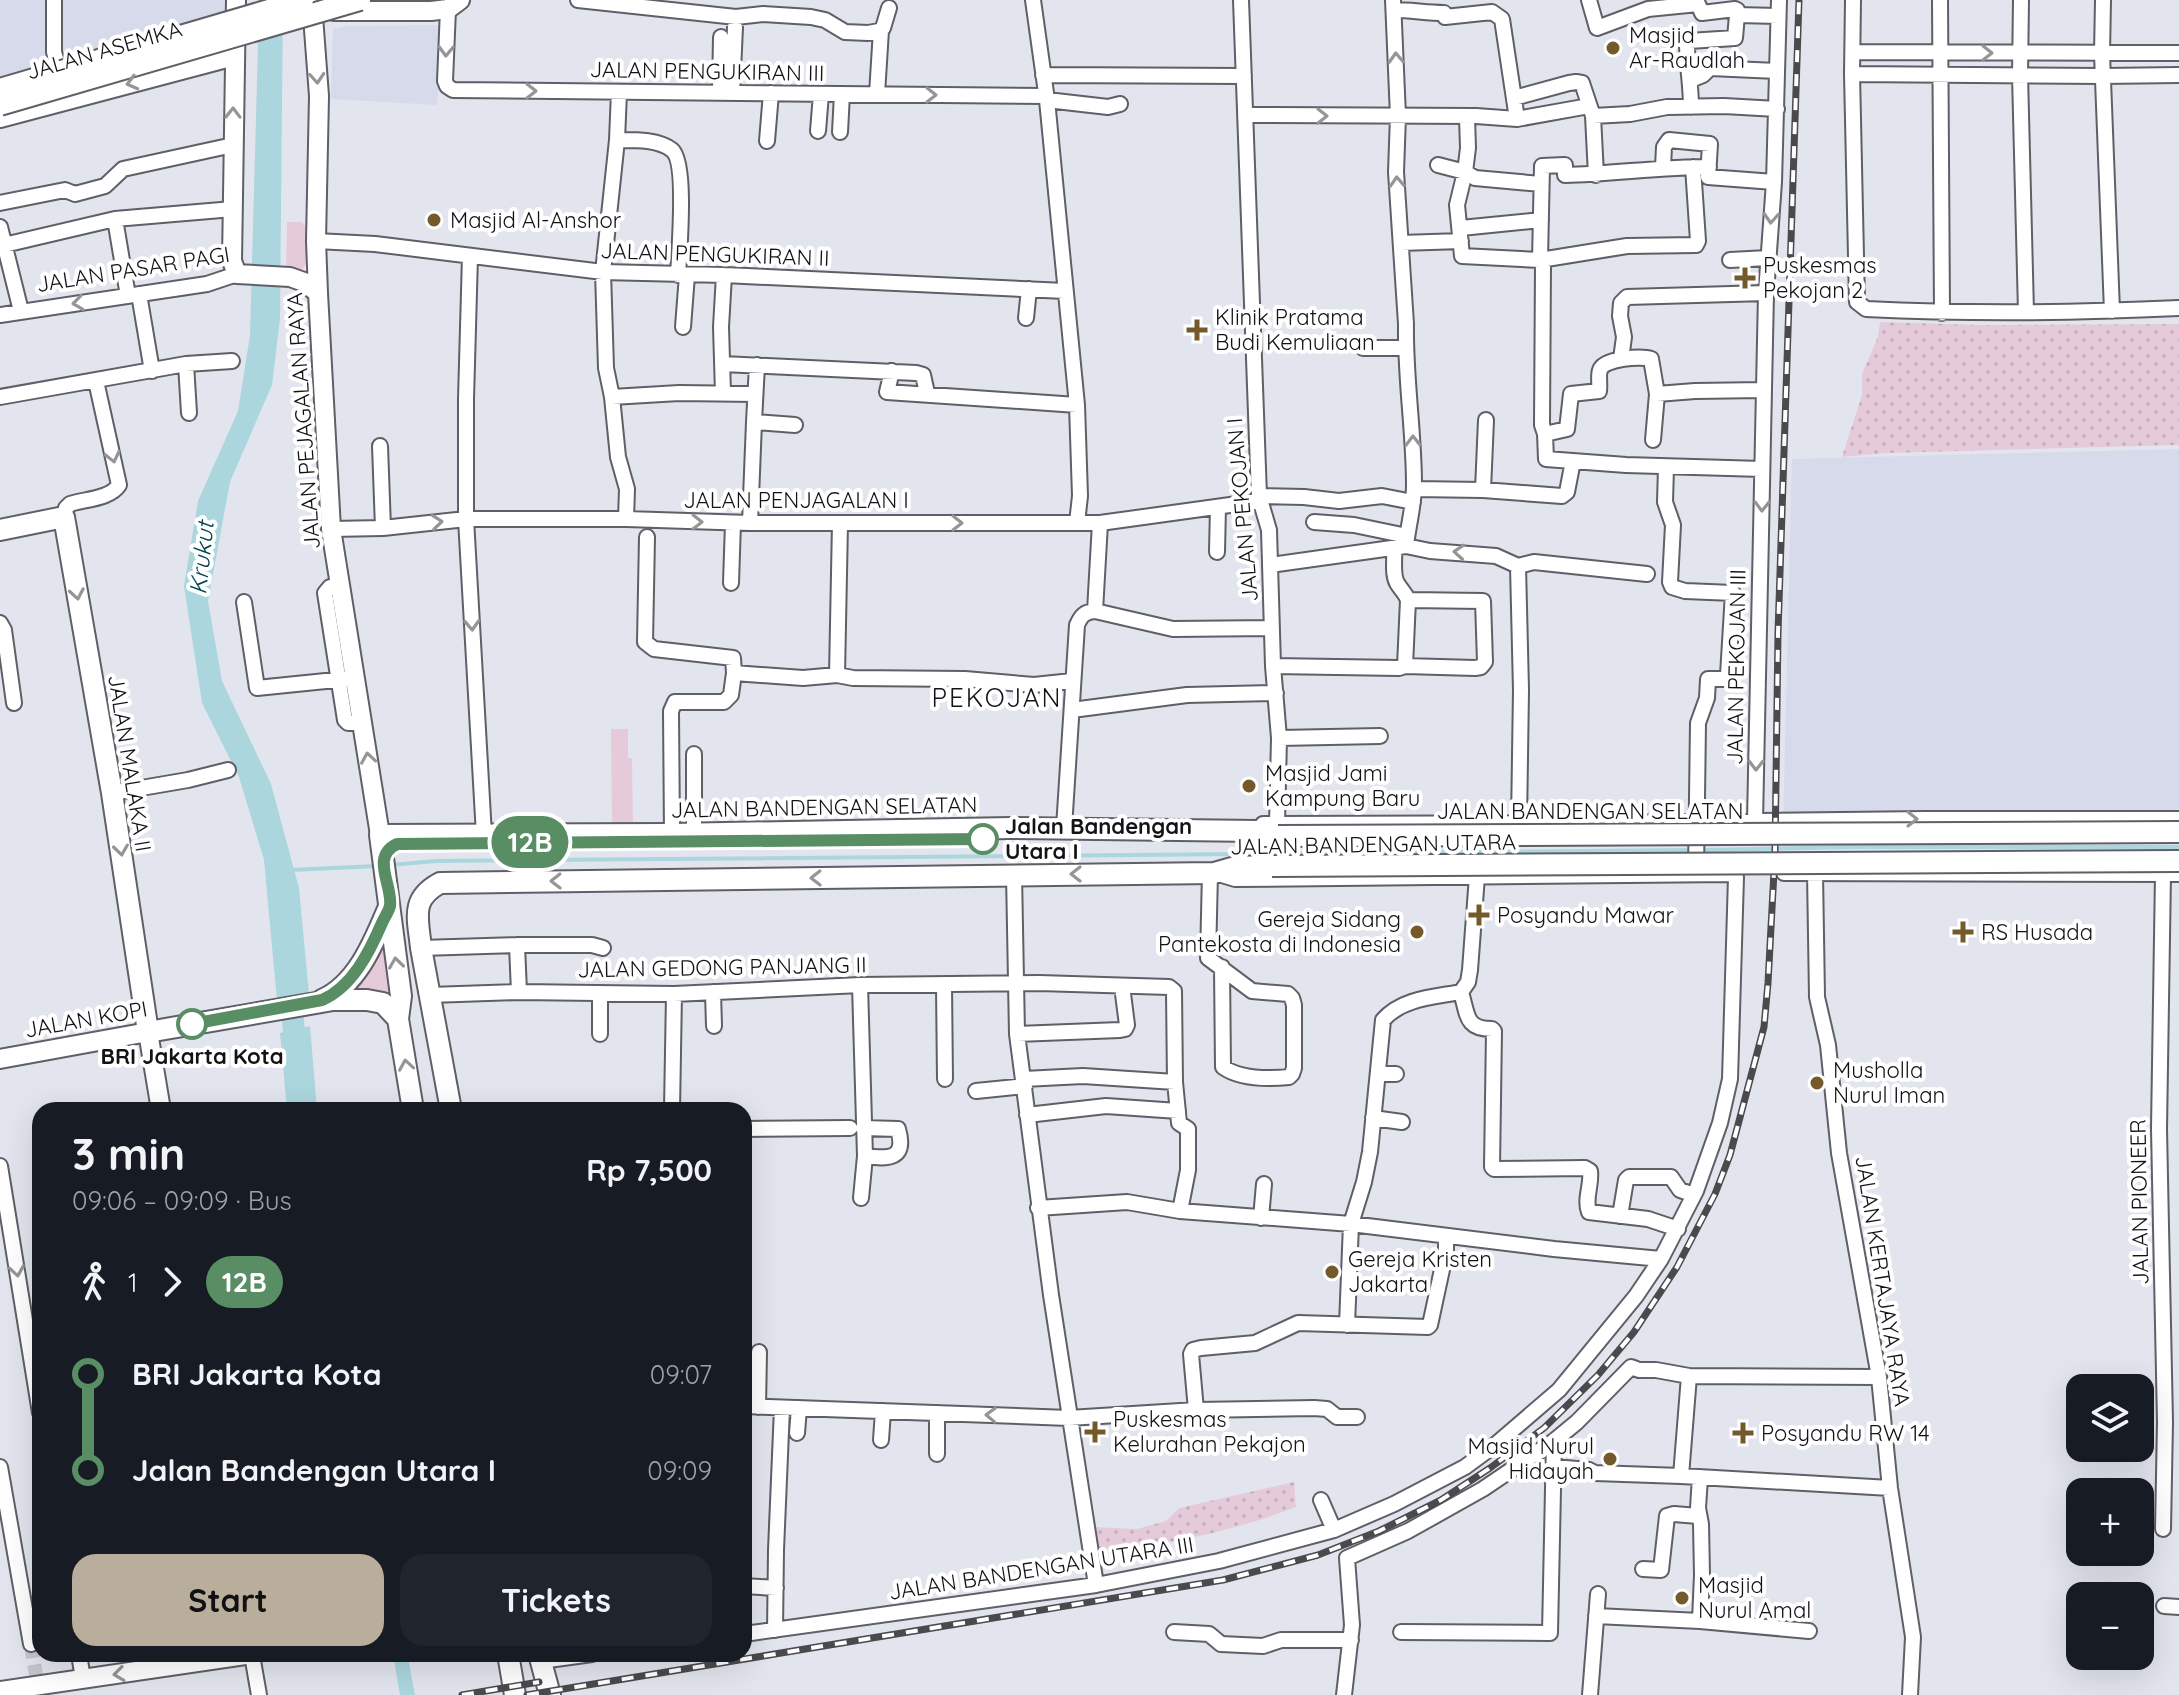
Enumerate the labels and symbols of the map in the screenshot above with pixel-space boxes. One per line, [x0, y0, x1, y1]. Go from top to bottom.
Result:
street label: JALAN ASEMKA [23, 14, 185, 86]
place label: Masjid Ar-Raudlah [1629, 21, 1745, 74]
marker: Masjid Ar-Raudlah [1604, 39, 1622, 57]
one-way arrow [438, 45, 455, 58]
one-way arrow [1981, 45, 1994, 62]
one-way arrow [1387, 51, 1404, 64]
street label: JALAN PENGUKIRAN III [589, 55, 825, 87]
one-way arrow [309, 72, 326, 85]
one-way arrow [125, 73, 139, 90]
one-way arrow [525, 82, 538, 100]
one-way arrow [925, 86, 938, 103]
one-way arrow [224, 106, 242, 119]
one-way arrow [1316, 107, 1329, 125]
one-way arrow [1389, 175, 1406, 188]
place label: Masjid Al-Anshor [450, 206, 622, 234]
marker: Masjid Al-Anshor [425, 211, 443, 229]
one-way arrow [1763, 212, 1780, 225]
street label: JALAN PENGUKIRAN II [600, 236, 830, 272]
street label: JALAN PASAR PAGI [34, 240, 232, 298]
place label: Puskesmas Pekojan 2 [1763, 251, 1877, 304]
marker: Puskesmas Pekojan 2 [1734, 267, 1756, 289]
street label: JALAN PEJAGALAN RAYA [280, 292, 326, 550]
one-way arrow [71, 294, 85, 311]
place label: Klinik Pratama Budi Kemuliaan [1215, 303, 1375, 356]
marker: Klinik Pratama Budi Kemuliaan [1186, 319, 1208, 341]
street label: JALAN PEKOJAN I [1220, 417, 1264, 603]
one-way arrow [1405, 434, 1422, 447]
one-way arrow [104, 450, 121, 463]
street label: JALAN PENJAGALAN I [683, 486, 909, 514]
one-way arrow [1753, 500, 1770, 513]
one-way arrow [431, 513, 444, 530]
one-way arrow [691, 513, 704, 530]
one-way arrow [951, 514, 964, 532]
water label: Krukut [182, 517, 220, 596]
one-way arrow [1452, 544, 1465, 561]
street label: JALAN PEKOJAN III [1720, 569, 1752, 765]
one-way arrow [68, 587, 85, 601]
one-way arrow [463, 619, 480, 632]
street label: JALAN MALAKA II [102, 672, 158, 854]
district label: PEKOJAN [932, 681, 1062, 714]
one-way arrow [360, 751, 377, 765]
place label: Masjid Jami Kampung Baru [1265, 759, 1420, 812]
one-way arrow [1747, 759, 1765, 772]
marker: Masjid Jami Kampung Baru [1240, 777, 1258, 795]
street label: JALAN BANDENGAN SELATAN [670, 790, 978, 824]
street label: JALAN BANDENGAN SELATAN [1436, 797, 1744, 825]
one-way arrow [1906, 810, 1919, 828]
place label: Jalan Bandengan Utara I [1005, 812, 1192, 865]
line badge: 12B [484, 816, 576, 868]
marker: Jalan Bandengan Utara I [968, 824, 998, 854]
street label: JALAN BANDENGAN UTARA [1230, 828, 1516, 860]
one-way arrow [112, 843, 129, 857]
one-way arrow [1069, 865, 1082, 883]
one-way arrow [809, 869, 822, 886]
one-way arrow [549, 873, 562, 890]
place label: Posyandu Mawar [1497, 901, 1675, 929]
marker: Posyandu Mawar [1468, 904, 1490, 926]
place label: Gereja Sidang Pantekosta di Indonesia [1158, 905, 1401, 958]
place label: RS Husada [1981, 918, 2093, 946]
marker: RS Husada [1952, 921, 1974, 943]
marker: Gereja Sidang Pantekosta di Indonesia [1408, 923, 1426, 941]
street label: JALAN GEDONG PANJANG II [577, 950, 867, 984]
one-way arrow [388, 956, 405, 969]
street label: JALAN KOPI [22, 994, 150, 1044]
marker: BRI Jakarta Kota [177, 1009, 207, 1039]
place label: BRI Jakarta Kota [101, 1042, 283, 1070]
place label: Musholla Nurul Iman [1833, 1056, 1945, 1109]
one-way arrow [398, 1058, 415, 1072]
marker: Musholla Nurul Iman [1808, 1074, 1826, 1092]
street label: JALAN PIONEER [2124, 1119, 2154, 1285]
street label: JALAN KERTAJAYA RAYA [1849, 1154, 1917, 1408]
place label: Gereja Kristen Jakarta [1348, 1245, 1492, 1298]
marker: Gereja Kristen Jakarta [1323, 1263, 1341, 1281]
one-way arrow [8, 1264, 25, 1278]
place label: Puskesmas Kelurahan Pekajon [1113, 1405, 1306, 1458]
one-way arrow [984, 1407, 997, 1424]
place label: Posyandu RW 14 [1761, 1419, 1930, 1447]
marker: Puskesmas Kelurahan Pekajon [1084, 1421, 1106, 1443]
marker: Posyandu RW 14 [1732, 1422, 1754, 1444]
place label: Masjid Nurul Hidayah [1468, 1432, 1594, 1485]
marker: Masjid Nurul Hidayah [1601, 1450, 1619, 1468]
street label: JALAN BANDENGAN UTARA III [886, 1530, 1196, 1606]
place label: Masjid Nurul Amal [1698, 1571, 1811, 1624]
marker: Masjid Nurul Amal [1673, 1589, 1691, 1607]
one-way arrow [113, 1665, 126, 1682]

